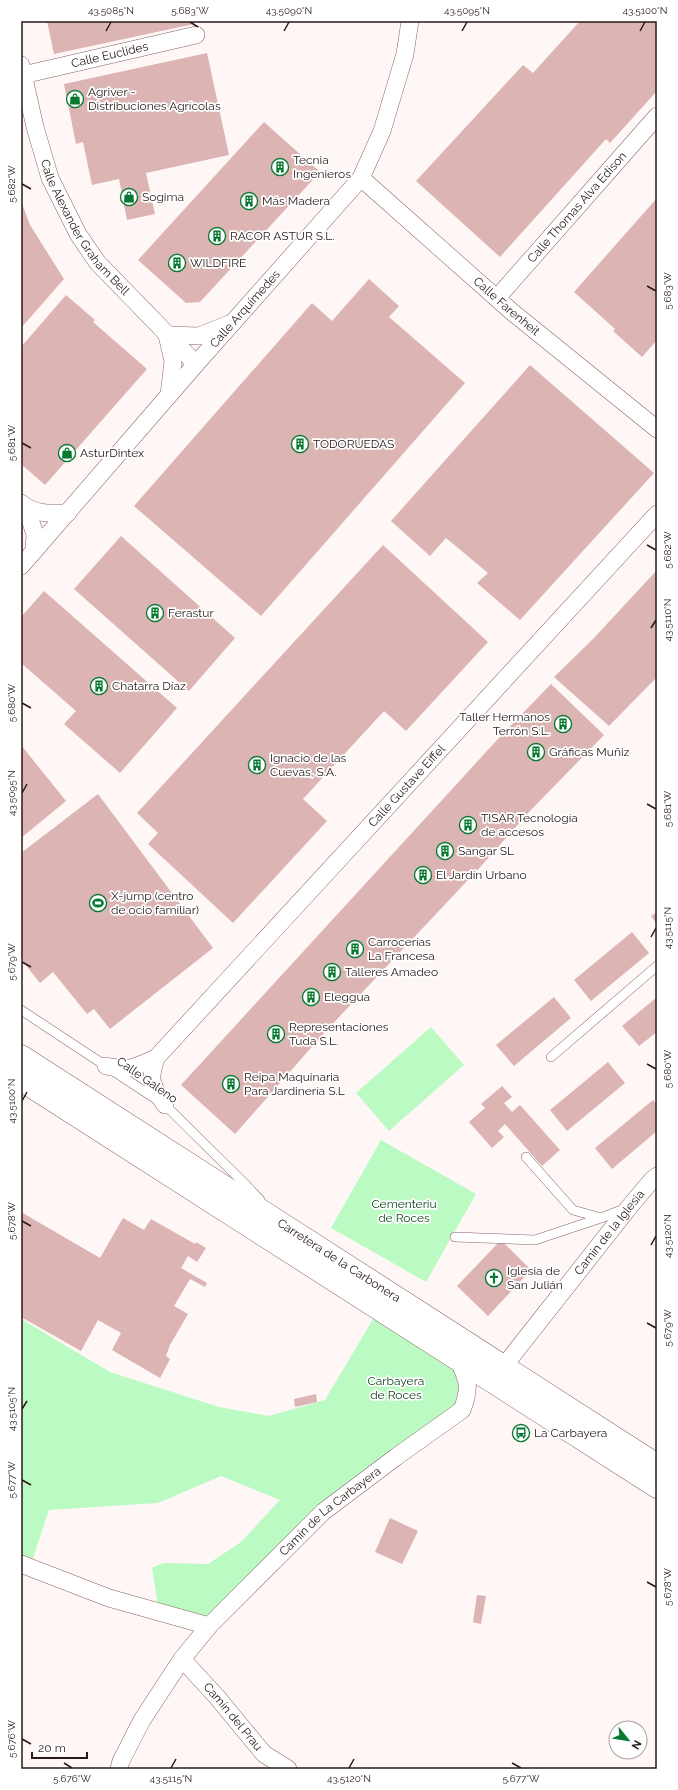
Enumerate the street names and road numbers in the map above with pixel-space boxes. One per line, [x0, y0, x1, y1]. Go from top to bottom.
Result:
street label: Calle Euclides [70, 39, 150, 71]
street label: Calle Thomas Alva Edison [524, 149, 629, 265]
street label: Calle Alexander Graham Bell [38, 158, 133, 298]
street label: Calle Arquímedes [207, 267, 283, 350]
street label: Calle Farenheit [470, 274, 543, 338]
street label: Calle Gustave Eiffel [365, 741, 448, 830]
street label: Calle Galeno [114, 1054, 180, 1106]
street label: Camín de la Iglesia [571, 1187, 647, 1278]
street label: Carretera de la Carbonera [275, 1216, 403, 1305]
street label: Camín de La Carbayera [276, 1464, 384, 1559]
street label: Camín del Prau [200, 1680, 265, 1754]

